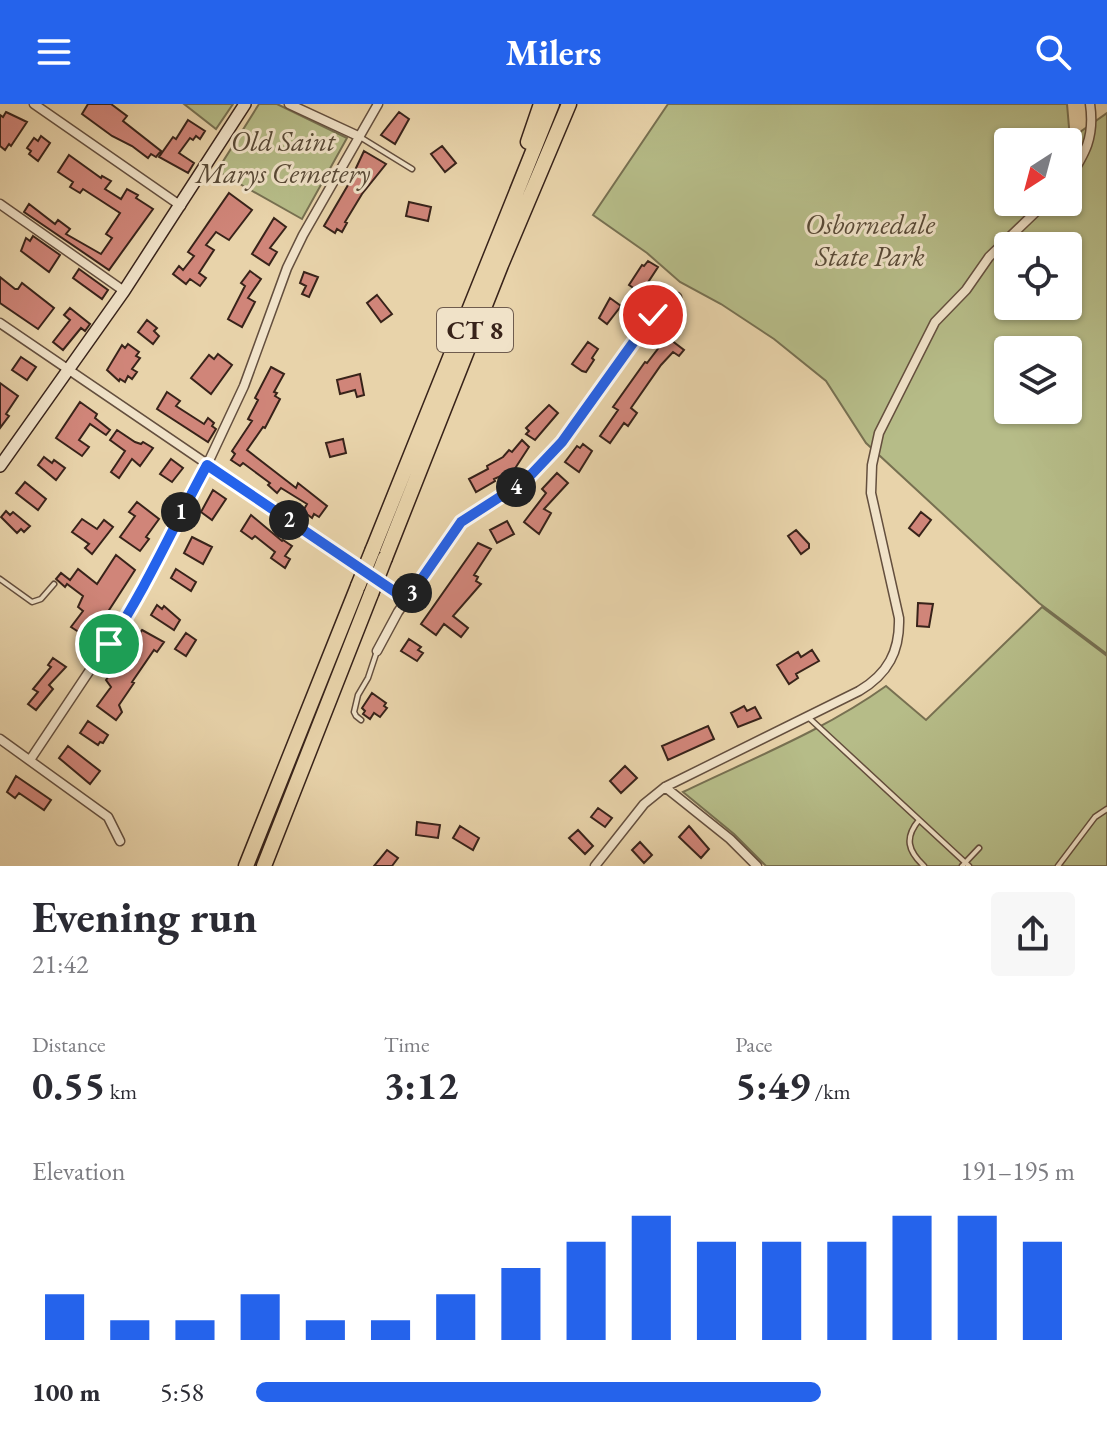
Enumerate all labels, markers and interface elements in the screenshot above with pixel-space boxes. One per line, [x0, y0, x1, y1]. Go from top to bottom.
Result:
text: Milers [505, 29, 602, 76]
icon: menu [32, 30, 76, 74]
icon: search [1031, 30, 1075, 74]
park label: Old Saint Marys Cemetery [194, 123, 371, 191]
north arrow [994, 128, 1082, 216]
map controls [994, 128, 1082, 424]
park label: Osbornedale State Park [805, 206, 935, 274]
button: locate [994, 232, 1082, 320]
pin [619, 281, 687, 349]
icon: check [631, 293, 675, 337]
road number: CT 8 [437, 308, 513, 352]
button: layers [994, 336, 1082, 424]
pin: 4 [496, 467, 536, 507]
text: 4 [510, 472, 522, 501]
pin: 1 [161, 492, 201, 532]
text: 1 [175, 497, 187, 526]
pin: 2 [269, 500, 309, 540]
text: 2 [283, 505, 295, 534]
pin: 3 [392, 573, 432, 613]
text: 3 [406, 578, 418, 607]
pin [75, 610, 143, 678]
icon: arrive [87, 622, 131, 666]
text: Evening run [32, 888, 257, 945]
button: share [991, 892, 1075, 976]
text: 21:42 [32, 947, 88, 981]
text: Distance [32, 1030, 105, 1059]
text: Time [384, 1030, 429, 1059]
text: Pace [735, 1030, 772, 1059]
text: 0.55 [32, 1059, 105, 1111]
text: 3:12 [384, 1059, 458, 1111]
text: 5:49 [735, 1059, 810, 1111]
text: km [105, 1077, 137, 1106]
text: /km [810, 1077, 851, 1106]
text: Elevation [32, 1154, 126, 1188]
text: 191–195 m [960, 1154, 1075, 1188]
text: 100 m [32, 1375, 100, 1409]
text: 5:58 [160, 1375, 204, 1409]

